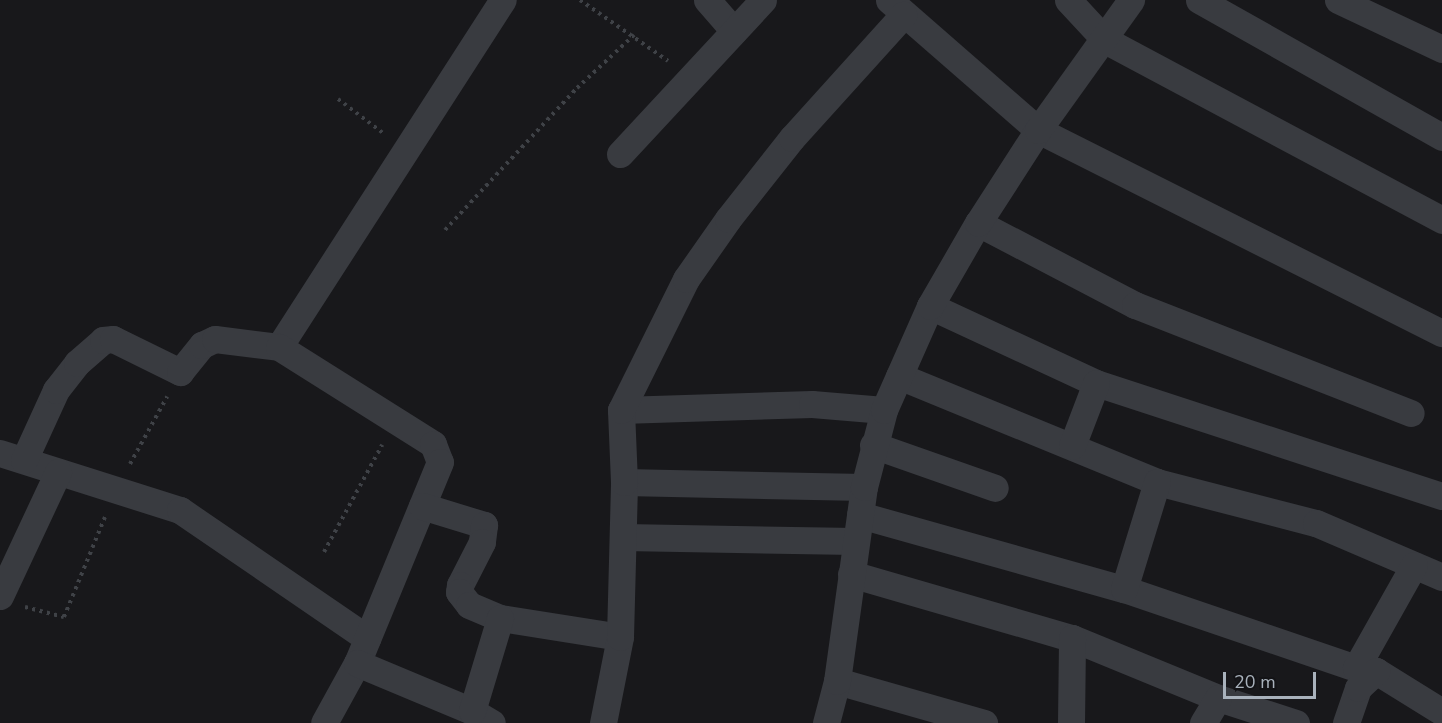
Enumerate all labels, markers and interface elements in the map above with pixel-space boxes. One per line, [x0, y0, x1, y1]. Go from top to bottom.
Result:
scale bar [1226, 660, 1319, 698]
text: 20 m [1234, 670, 1276, 694]

